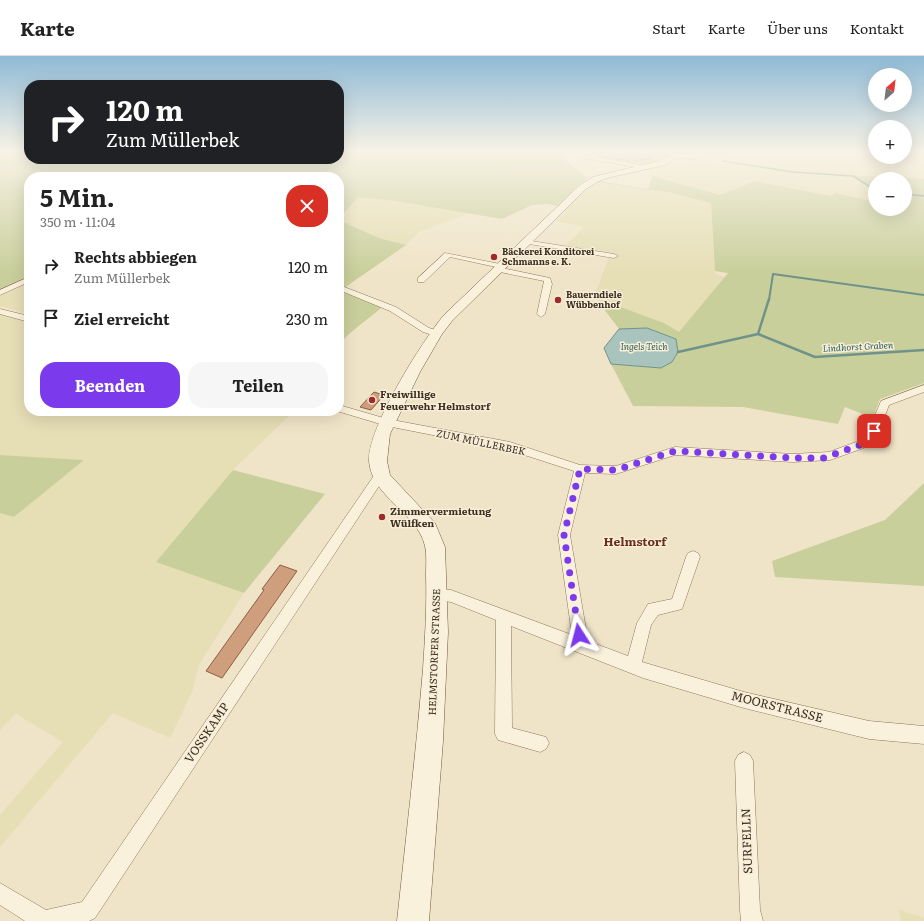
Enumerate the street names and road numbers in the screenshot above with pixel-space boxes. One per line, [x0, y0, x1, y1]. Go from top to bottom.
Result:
street label: ZUM MÜLLERBEK [435, 425, 528, 458]
street label: HELMSTORFER STRASSE [424, 588, 443, 716]
street label: MOORSTRASSE [729, 686, 825, 726]
street label: VOSSKAMP [179, 699, 233, 766]
street label: SURFELLN [736, 808, 756, 874]

